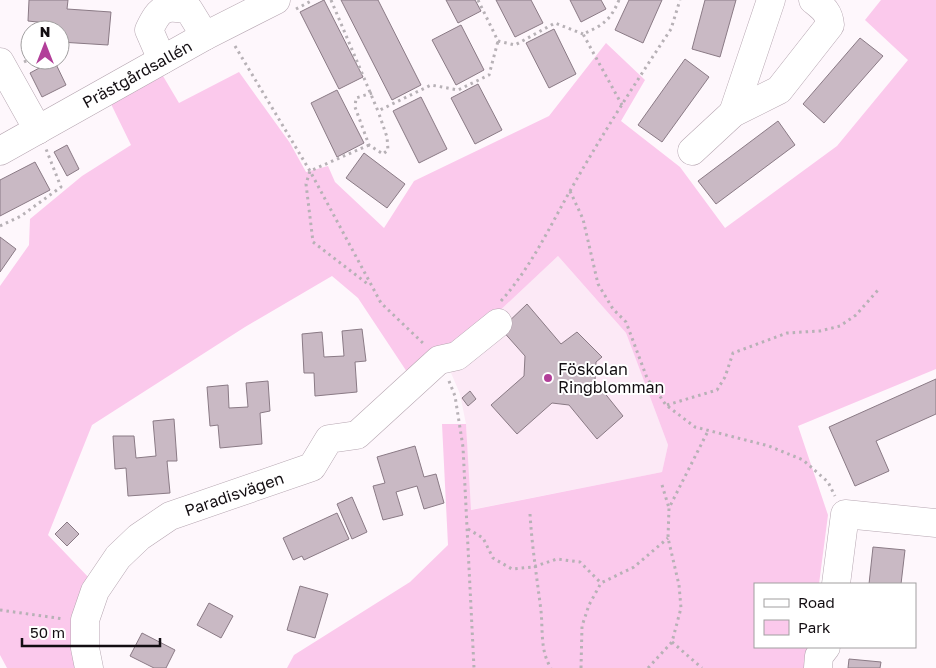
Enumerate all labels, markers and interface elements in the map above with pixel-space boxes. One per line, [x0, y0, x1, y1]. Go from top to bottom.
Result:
north arrow [20, 20, 70, 70]
text: N [40, 23, 50, 40]
street label: Prästgårdsallén [79, 36, 195, 112]
place label: Föskolan Ringblomman [558, 359, 664, 397]
marker: Föskolan Ringblomman [542, 372, 554, 384]
street label: Paradisvägen [182, 468, 286, 520]
legend [754, 583, 916, 648]
text: Road [798, 593, 835, 611]
scale bar [22, 616, 160, 648]
text: Park [798, 618, 831, 636]
text: 50 m [30, 623, 65, 641]

